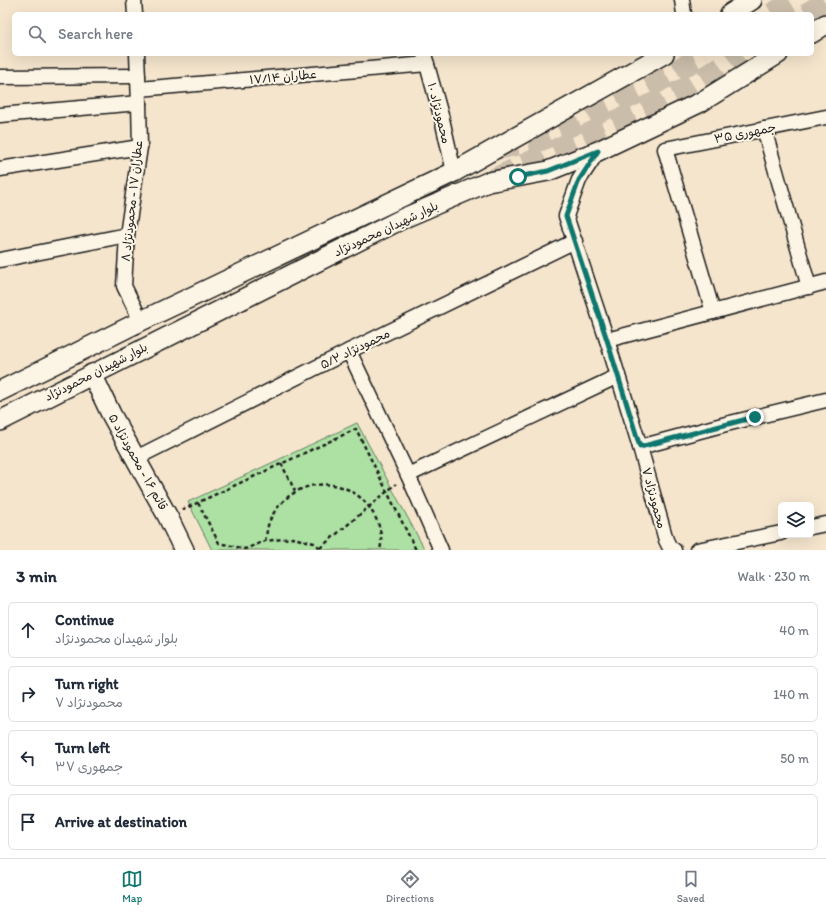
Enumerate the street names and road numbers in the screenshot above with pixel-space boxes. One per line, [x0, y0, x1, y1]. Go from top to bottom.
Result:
street label: عطاران ۱۷/۱۴ [249, 67, 317, 87]
street label: محمودنژاد ۱۰ [425, 81, 453, 145]
street label: جمهوری ۳۵ [713, 120, 777, 147]
street label: عطاران ۱۷ - محمودنژاد ۸ [119, 140, 145, 262]
street label: بلوار شهیدان محمودنژاد [332, 199, 441, 260]
street label: محمودنژاد ۵/۲ [318, 326, 392, 372]
street label: بلوار شهیدان محمودنژاد [42, 340, 150, 405]
street label: قائم ۱۶ - محمودنژاد ۵ [104, 411, 170, 514]
street label: محمودنژاد ۷ [639, 466, 669, 530]

